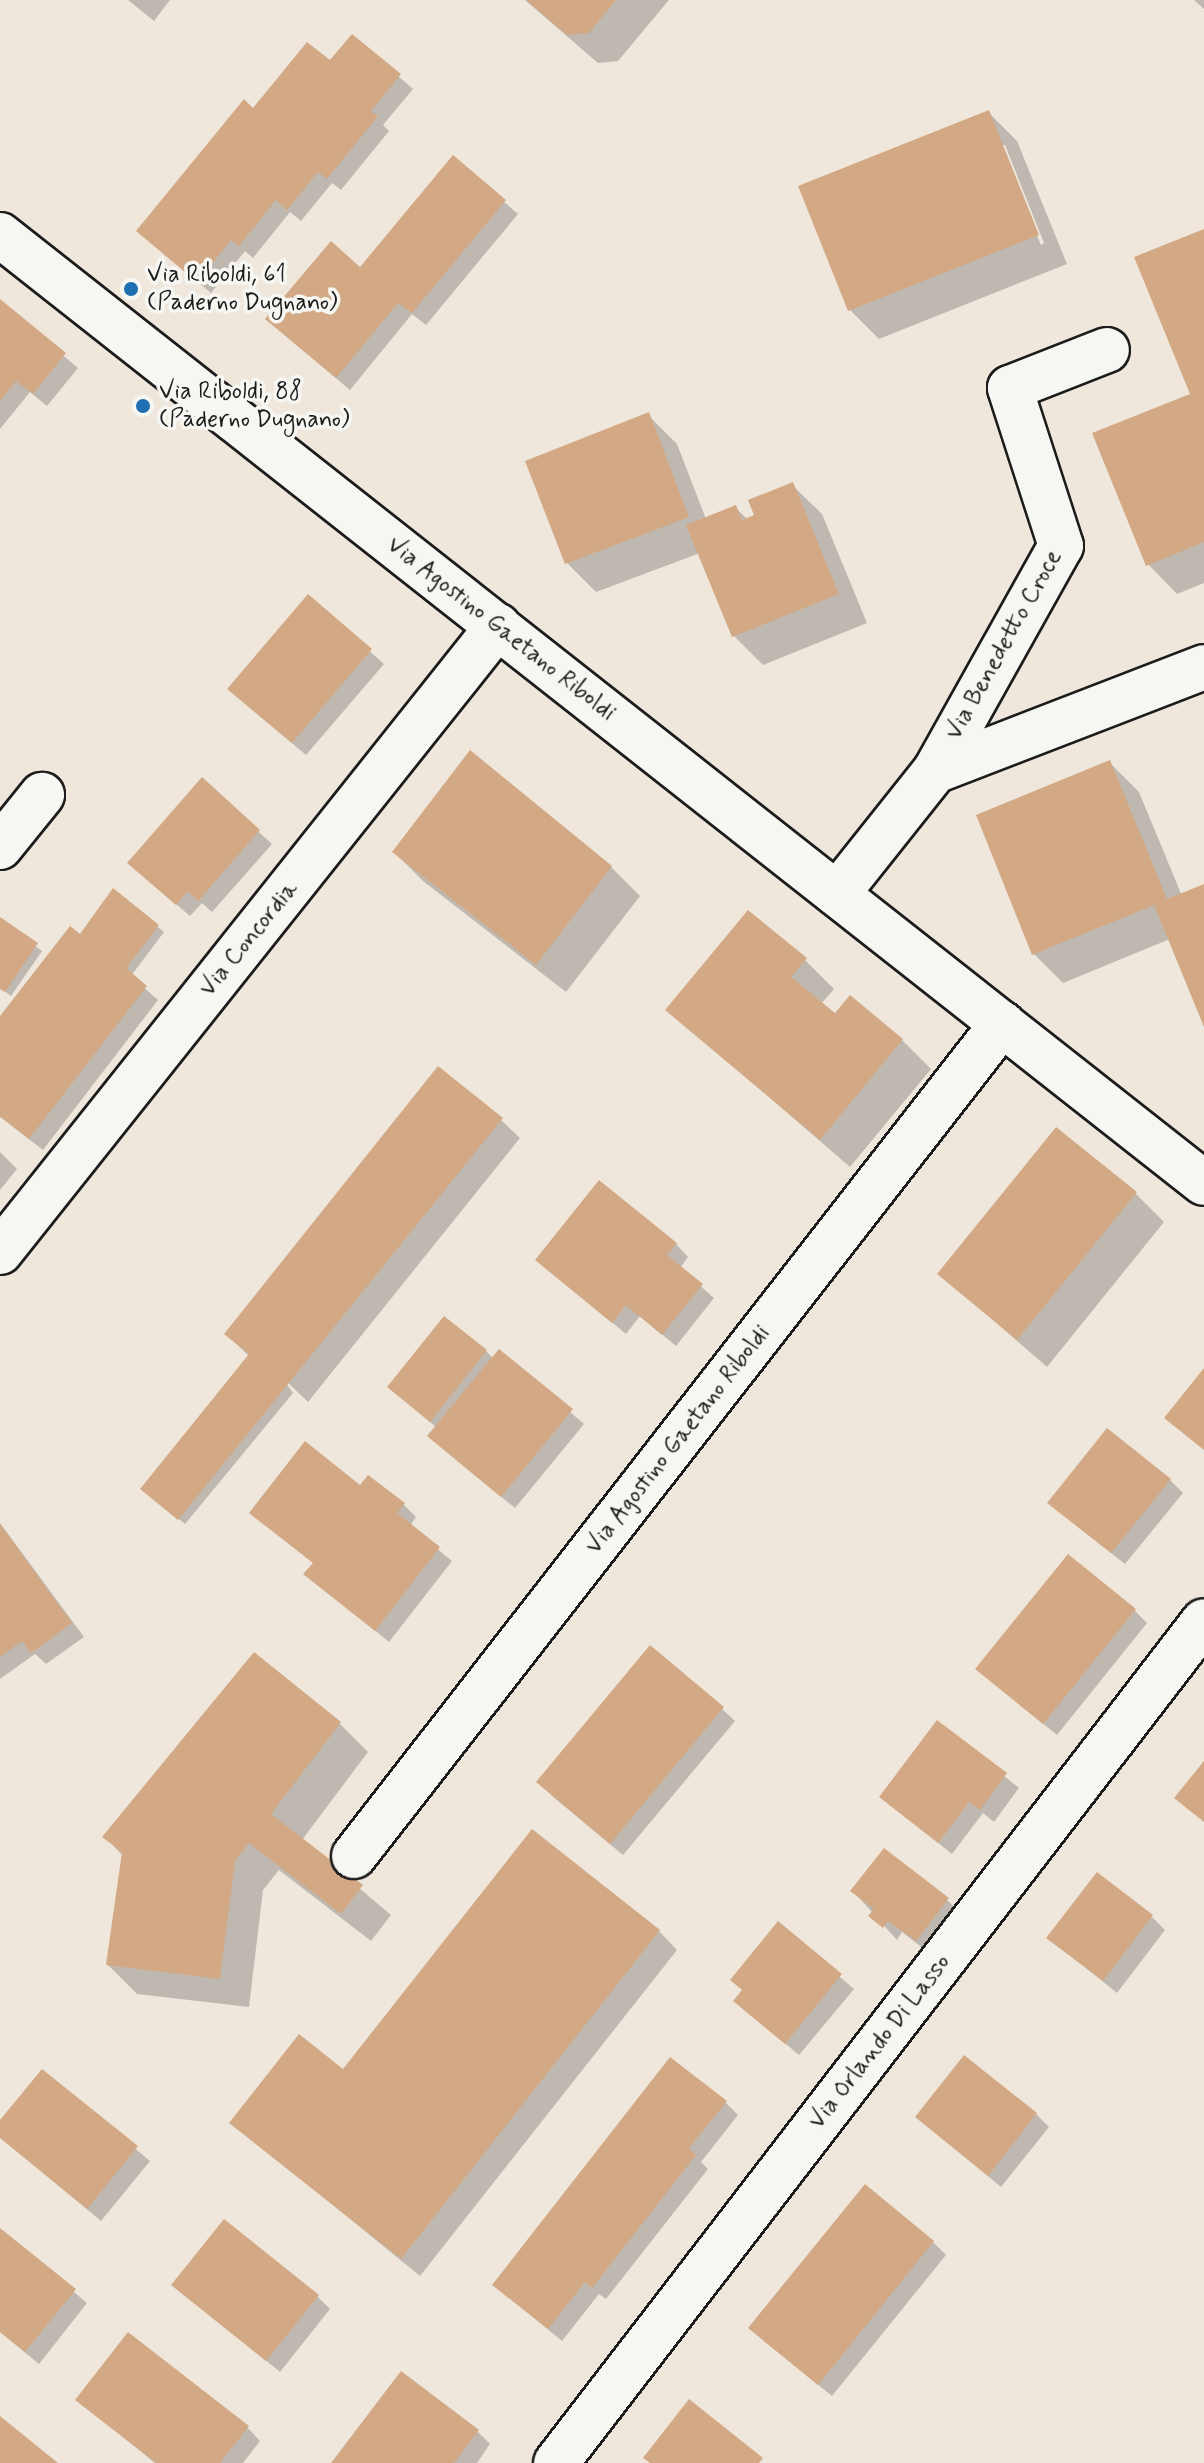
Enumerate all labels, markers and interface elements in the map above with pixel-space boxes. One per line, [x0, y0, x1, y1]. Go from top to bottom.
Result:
place label: Via Riboldi, 61 (Paderno Dugnano) [147, 261, 343, 317]
marker: Via Riboldi, 61 (Paderno Dugnano) [122, 280, 140, 298]
place label: Via Riboldi, 88 (Paderno Dugnano) [159, 378, 355, 434]
marker: Via Riboldi, 88 (Paderno Dugnano) [134, 397, 152, 415]
street label: Via Agostino Gaetano Riboldi [380, 530, 622, 728]
street label: Via Benedetto Croce [940, 545, 1068, 745]
street label: Via Concordia [194, 876, 304, 1002]
street label: Via Agostino Gaetano Riboldi [579, 1319, 777, 1561]
street label: Via Orlando Di Lasso [803, 1949, 957, 2135]

